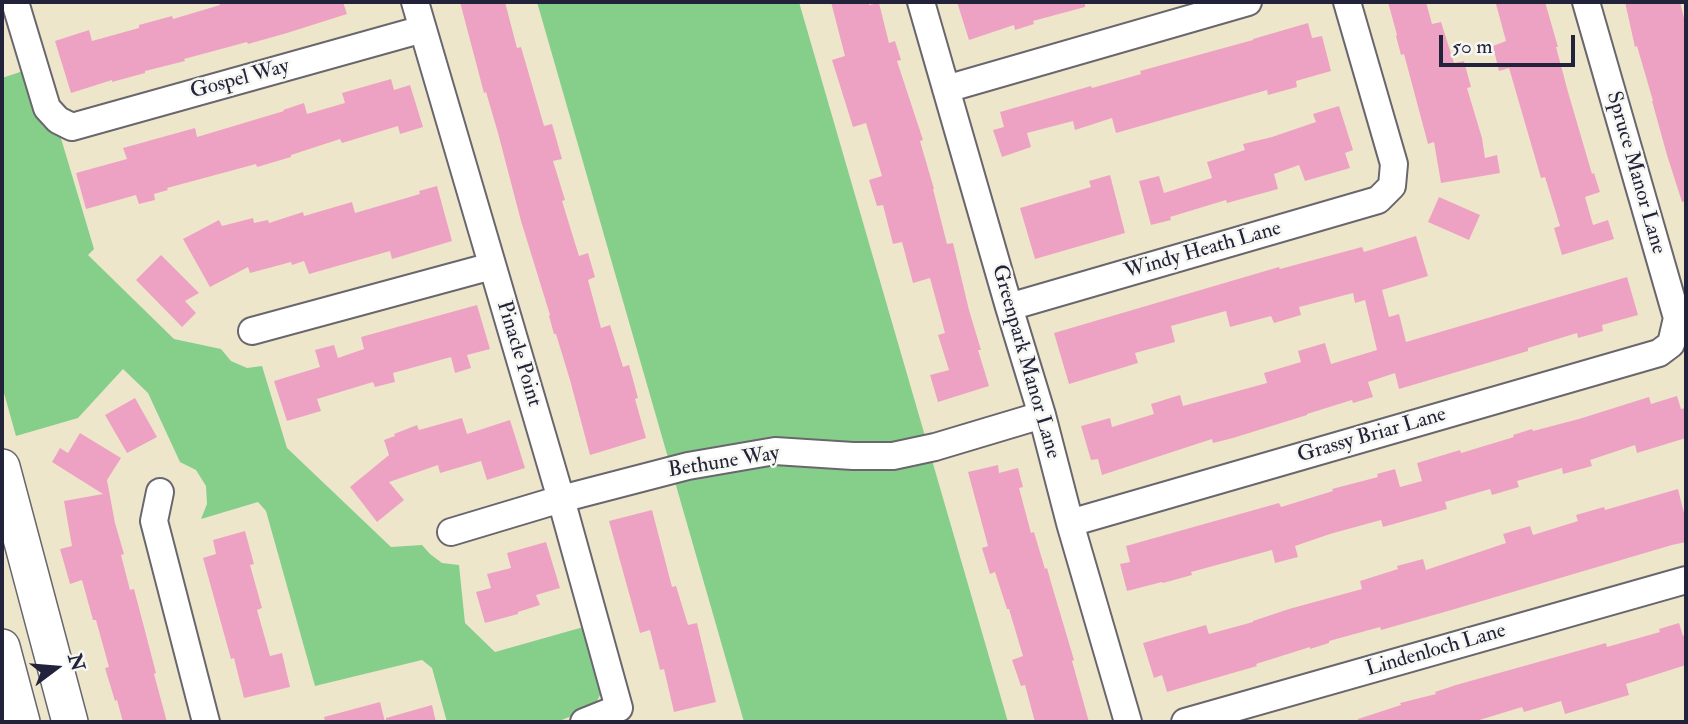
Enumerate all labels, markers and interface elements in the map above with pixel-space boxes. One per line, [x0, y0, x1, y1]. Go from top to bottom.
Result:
scale bar [1443, 21, 1580, 65]
text: 50 m [1452, 33, 1493, 60]
street label: Gospel Way [188, 55, 292, 105]
street label: Spruce Manor Lane [1600, 89, 1670, 257]
street label: Windy Heath Lane [1122, 217, 1284, 285]
street label: Greenpark Manor Lane [985, 262, 1065, 462]
street label: Pinacle Point [490, 298, 546, 410]
street label: Grassy Briar Lane [1295, 403, 1449, 469]
street label: Bethune Way [667, 442, 781, 484]
street label: Lindenloch Lane [1363, 619, 1509, 683]
north arrow [21, 633, 91, 703]
text: N [62, 651, 90, 674]

